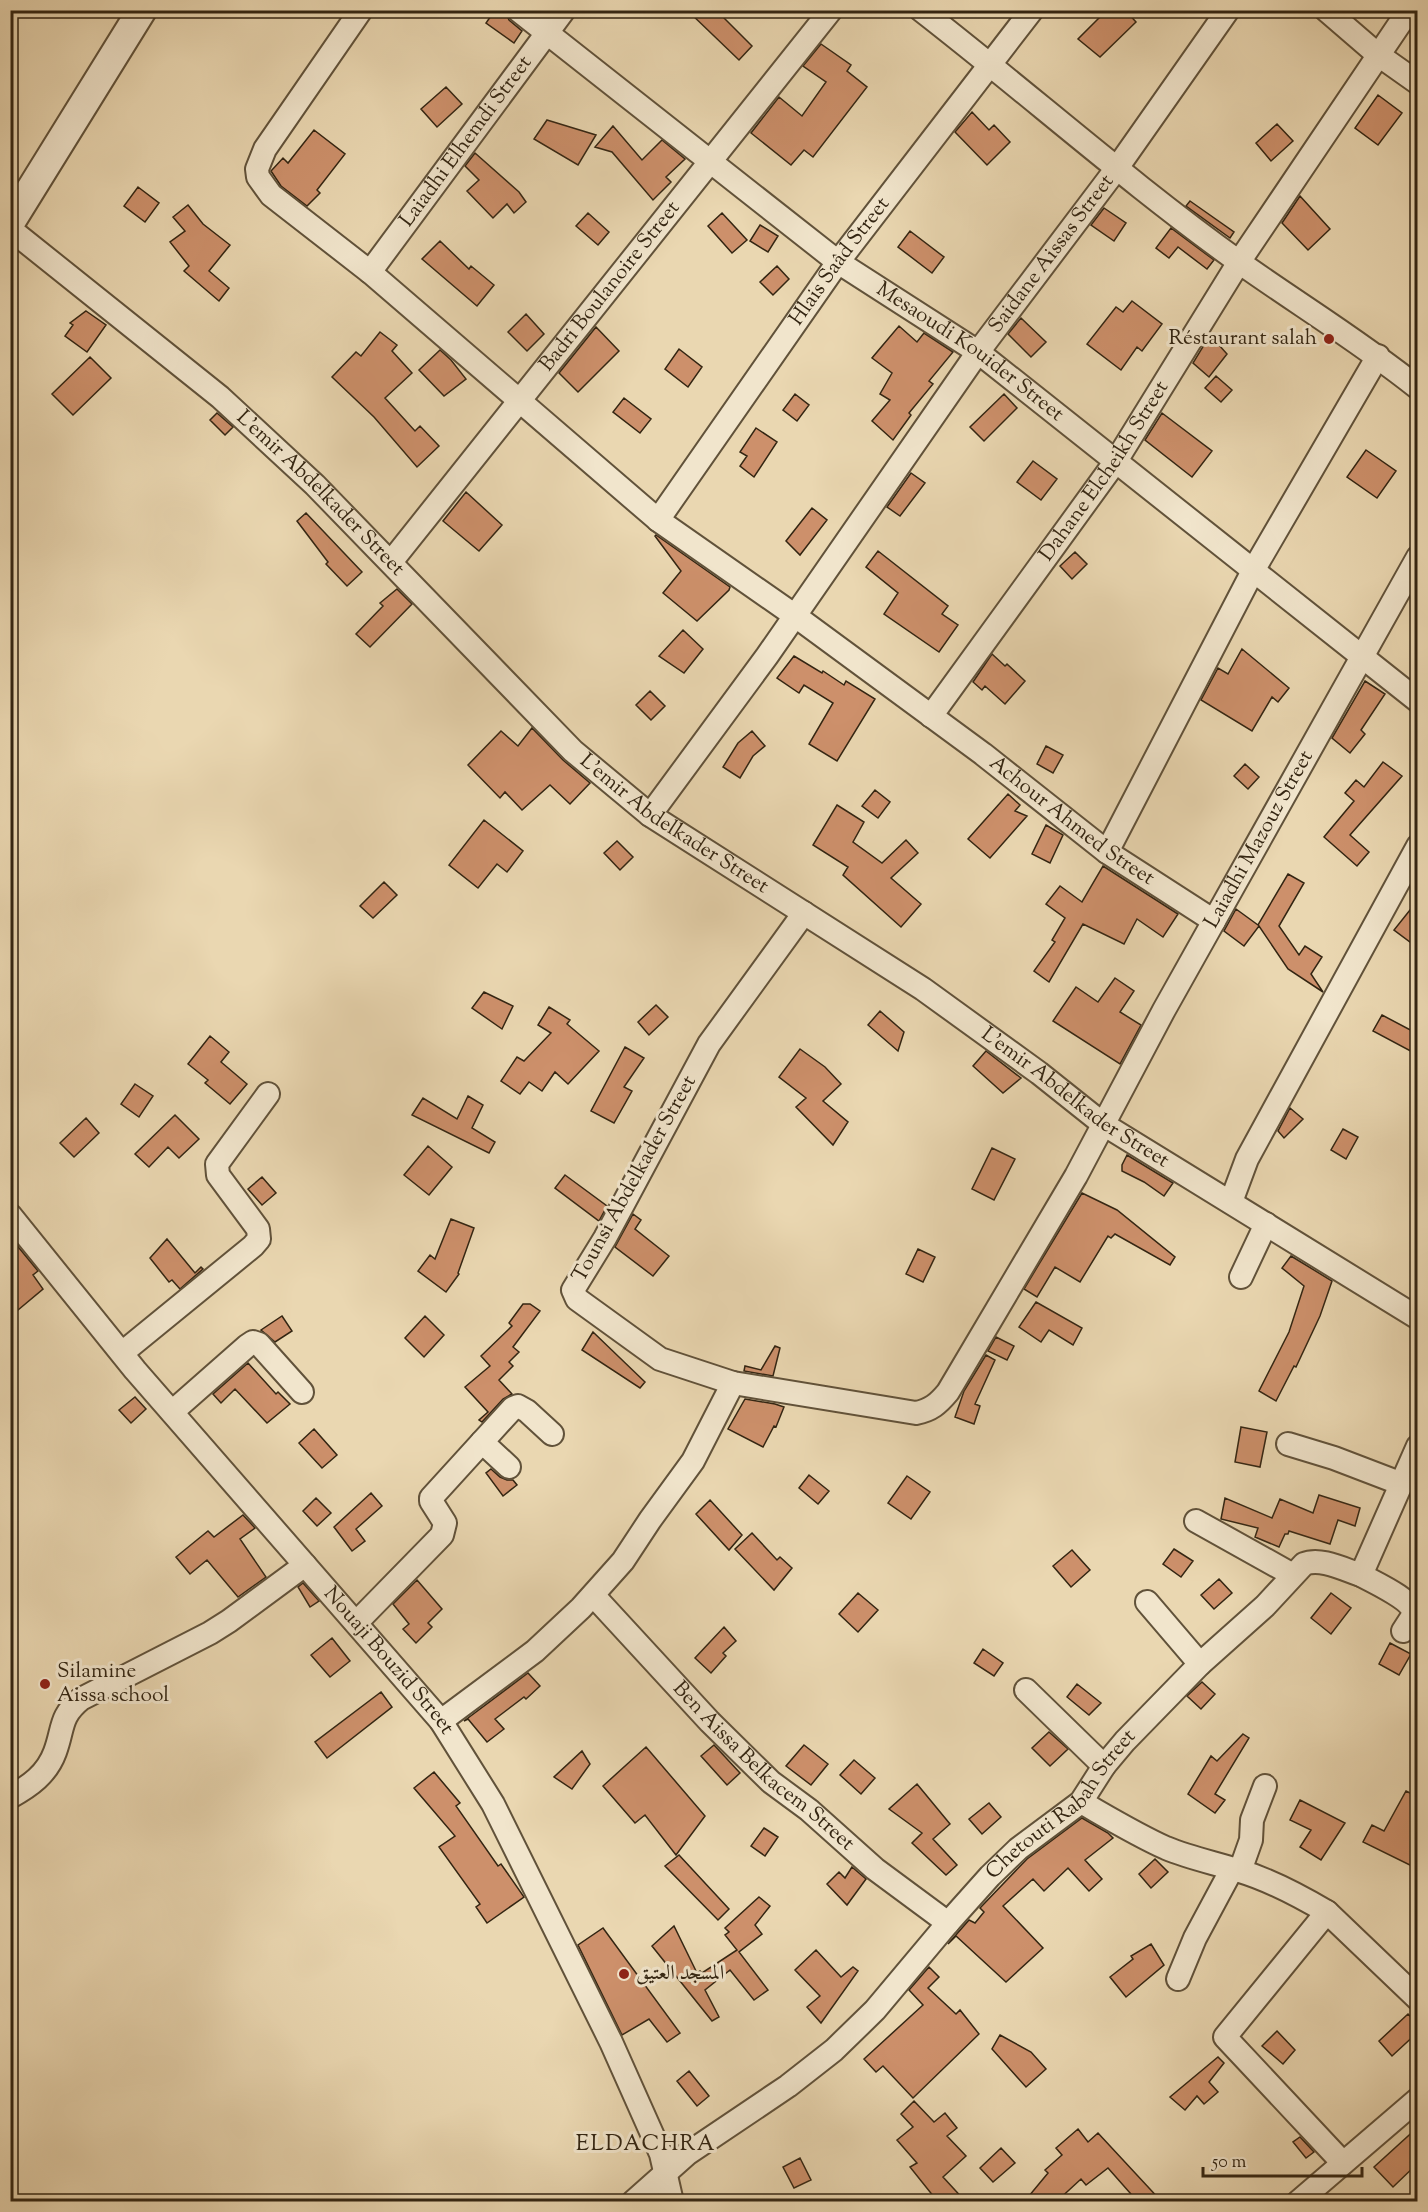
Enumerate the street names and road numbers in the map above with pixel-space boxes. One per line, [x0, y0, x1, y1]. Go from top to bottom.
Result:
street label: Laiadhi Elhemdi Street [393, 50, 540, 234]
street label: Saidane Aissas Street [982, 168, 1122, 340]
street label: Hlais Saâd Street [783, 191, 897, 332]
street label: Badri Boulanoire Street [533, 195, 688, 379]
street label: Mesaoudi Kouider Street [870, 275, 1070, 429]
street label: Dahane Elcheikh Street [1032, 375, 1177, 568]
street label: L'emir Abdelkader Street [229, 404, 411, 583]
street label: Laiadhi Mazouz Street [1198, 745, 1321, 934]
street label: L'emir Abdelkader Street [573, 747, 774, 902]
street label: Achour Ahmed Street [982, 749, 1160, 894]
street label: L'emir Abdelkader Street [974, 1020, 1175, 1176]
street label: Tounsi Abdelkader Street [566, 1070, 704, 1288]
street label: Nouaji Bouzid Street [316, 1580, 461, 1741]
street label: Ben Aissa Belkacem Street [665, 1675, 861, 1859]
street label: Chetouti Rabah Street [979, 1723, 1143, 1887]

